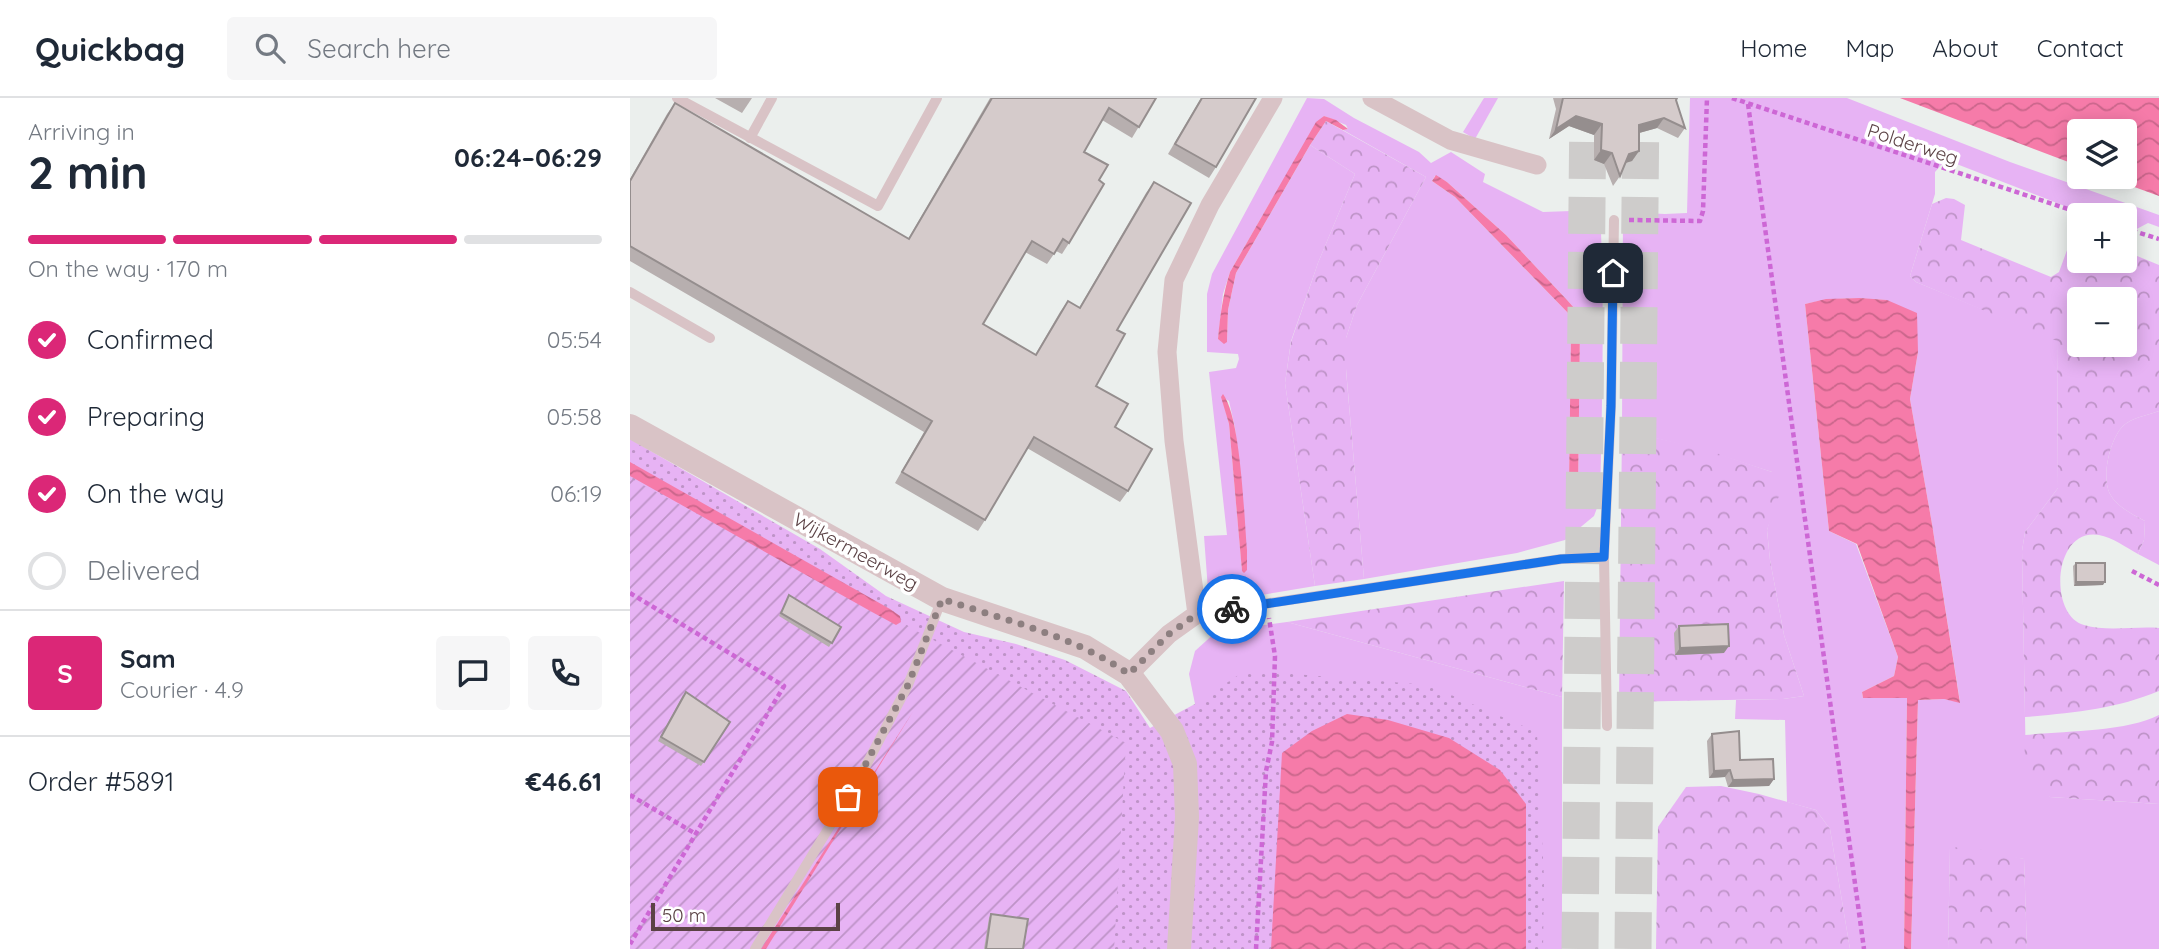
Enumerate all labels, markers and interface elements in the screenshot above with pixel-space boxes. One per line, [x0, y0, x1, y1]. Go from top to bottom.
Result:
search box [227, 17, 717, 80]
text: Quickbag [35, 28, 185, 69]
icon: search [251, 29, 289, 67]
text: Search here [307, 32, 451, 65]
text: Home [1740, 33, 1807, 63]
text: Map [1845, 33, 1894, 63]
text: About [1932, 33, 1999, 63]
text: Contact [2037, 33, 2124, 63]
text: Arriving in [28, 117, 135, 146]
street label: Polderweg [1865, 118, 1961, 170]
map controls [2067, 119, 2137, 357]
button: layers [2067, 119, 2137, 189]
text: 06:24–06:29 [454, 141, 602, 174]
text: 2 min [28, 143, 148, 201]
button: + [2067, 203, 2137, 273]
pin [1583, 243, 1643, 303]
text: On the way · 170 m [28, 254, 228, 283]
icon: home [1594, 254, 1632, 292]
button: − [2067, 287, 2137, 357]
icon: check [28, 321, 66, 359]
text: Confirmed [87, 323, 214, 356]
text: 05:54 [547, 325, 602, 354]
icon: check [28, 398, 66, 436]
text: Preparing [87, 400, 205, 433]
text: 05:58 [547, 402, 602, 431]
icon: check [28, 475, 66, 513]
text: On the way [87, 477, 225, 510]
text: 06:19 [550, 479, 602, 508]
street label: Wijkermeerweg [789, 507, 923, 595]
text: Delivered [87, 554, 200, 587]
courier [1197, 574, 1267, 644]
icon: bike [1213, 590, 1251, 628]
button: chat [436, 636, 510, 710]
button: phone [528, 636, 602, 710]
text: Sam [120, 642, 176, 675]
text: S [57, 657, 73, 690]
text: Courier · 4.9 [120, 675, 244, 704]
text: Order #5891 [28, 765, 174, 798]
text: €46.61 [526, 765, 602, 798]
pin [818, 767, 878, 827]
icon: bag [829, 778, 867, 816]
scale bar [651, 900, 840, 932]
text: 50 m [662, 903, 706, 927]

